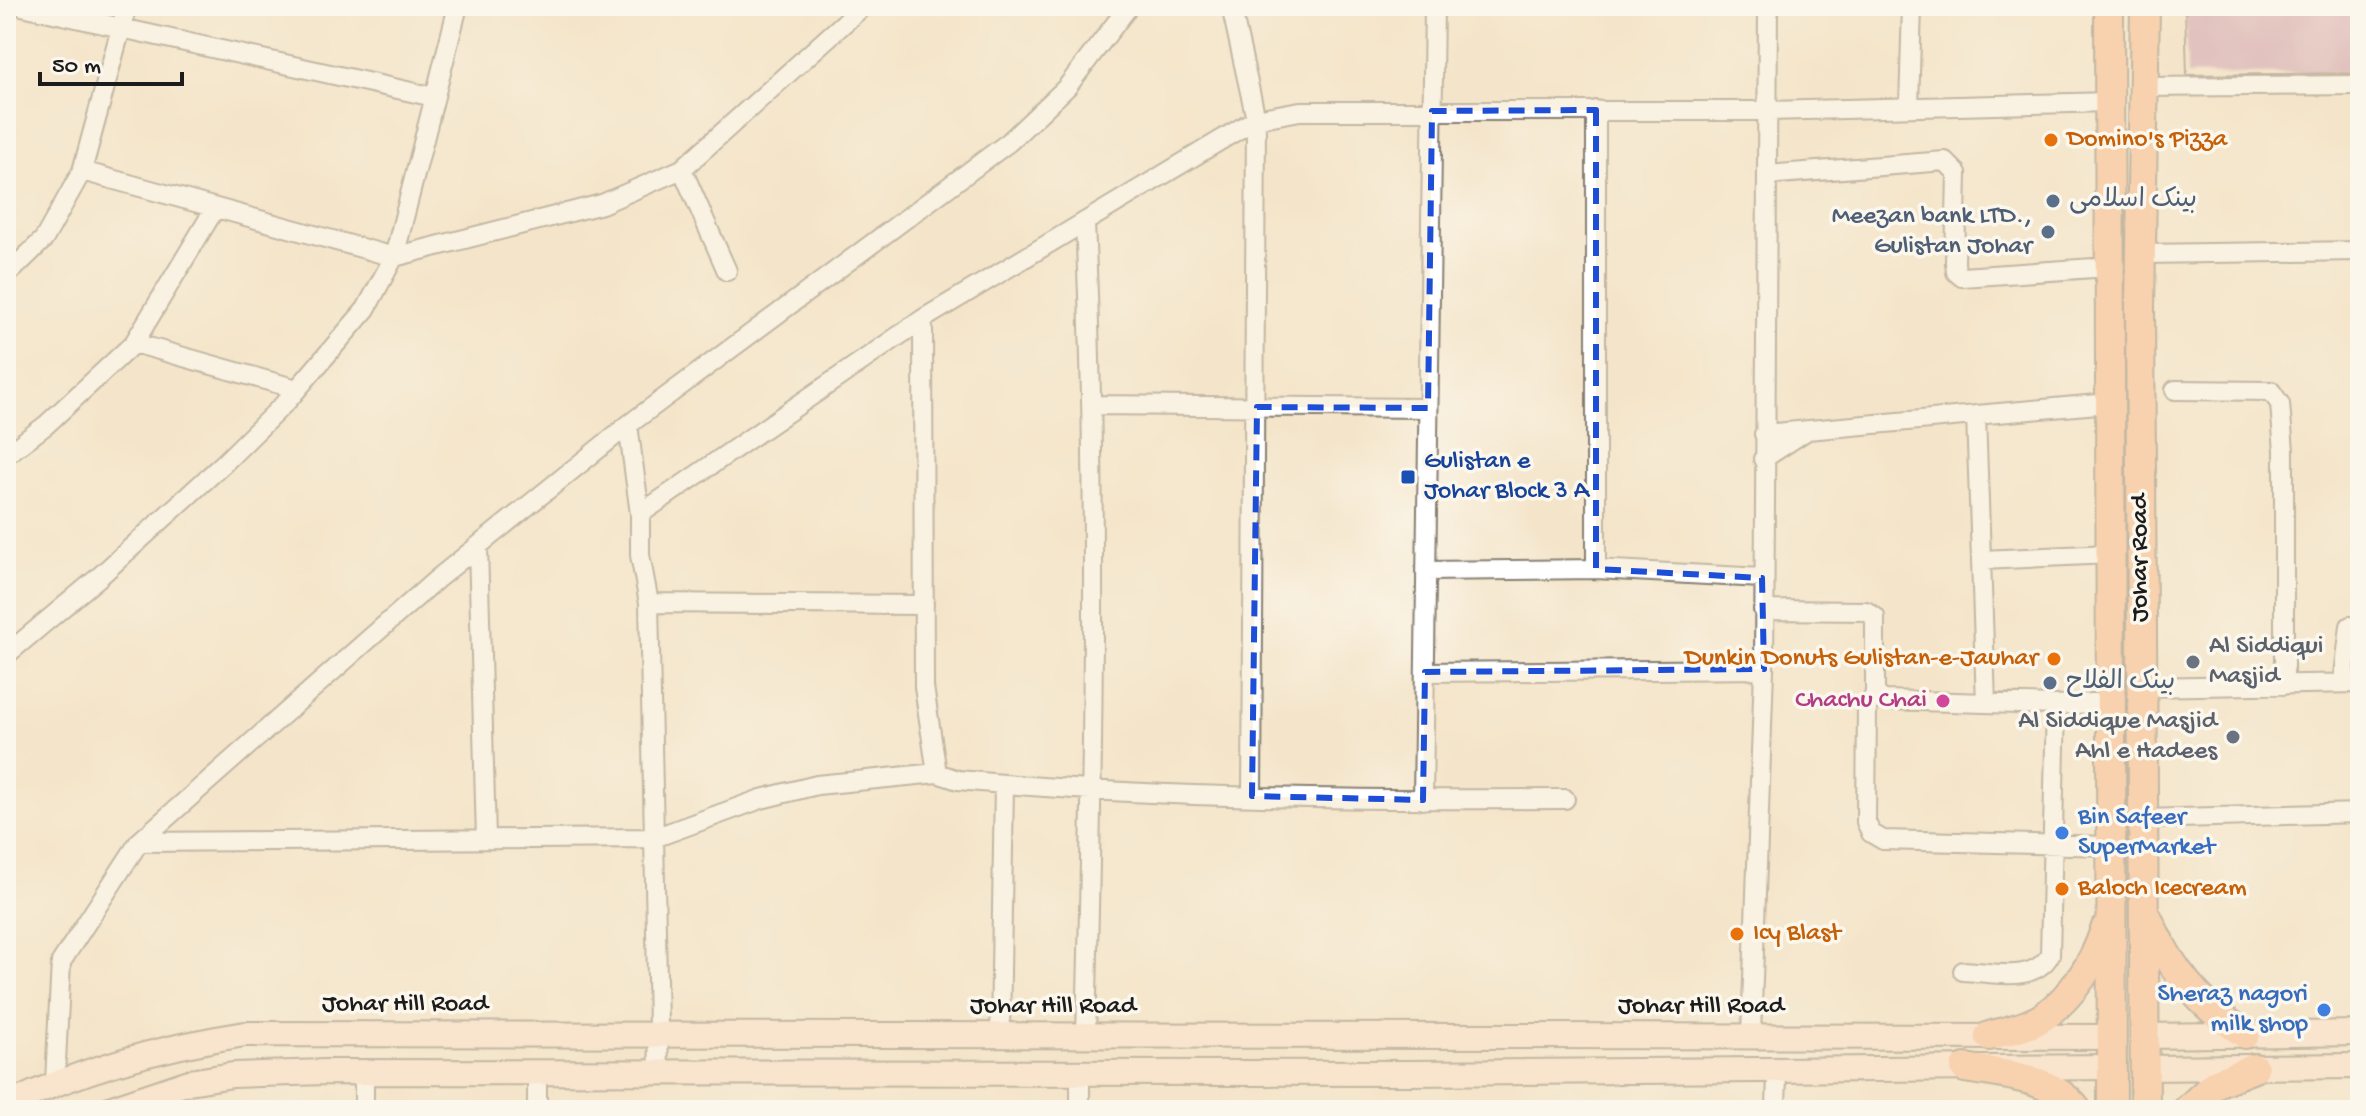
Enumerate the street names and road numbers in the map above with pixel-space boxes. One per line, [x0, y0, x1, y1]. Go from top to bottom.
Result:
street label: Johar Road [2126, 492, 2157, 622]
street label: Johar Hill Road [322, 990, 490, 1021]
street label: Johar Hill Road [970, 992, 1138, 1023]
street label: Johar Hill Road [1618, 992, 1786, 1023]

